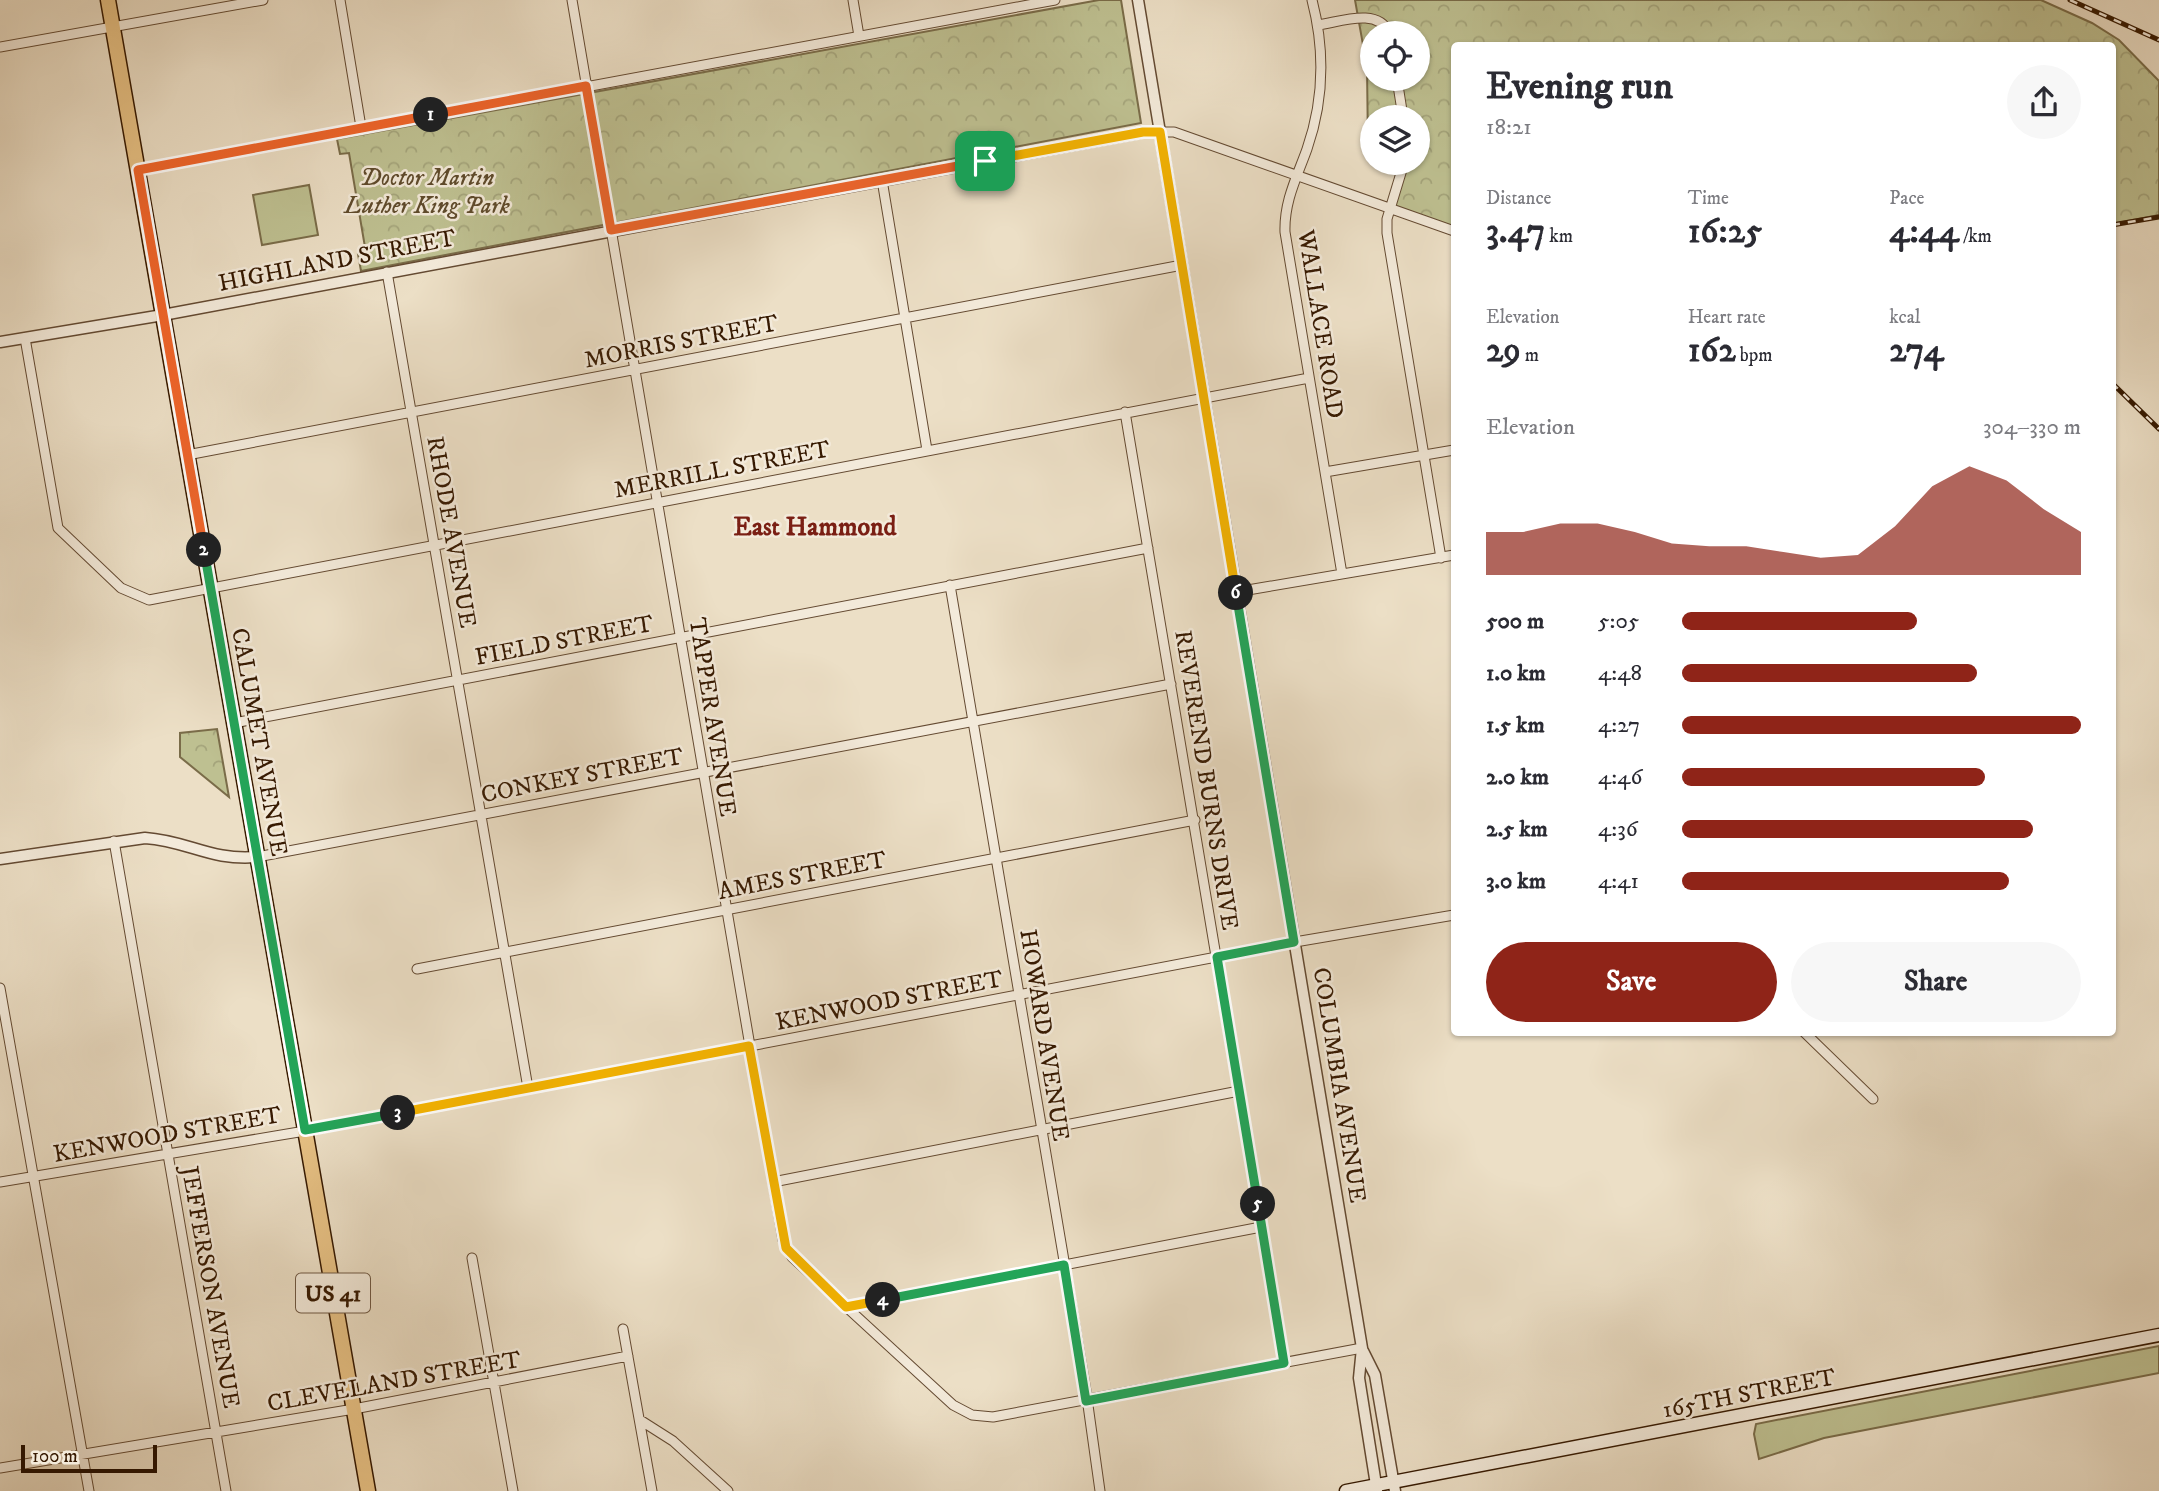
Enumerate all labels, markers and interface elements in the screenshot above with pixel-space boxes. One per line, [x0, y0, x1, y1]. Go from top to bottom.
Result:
map controls [1360, 21, 1430, 175]
button: locate [1360, 21, 1430, 91]
text: Evening run [1486, 63, 1673, 111]
button: share [2007, 65, 2081, 139]
pin: 1 [414, 97, 448, 132]
text: 1 [427, 103, 434, 126]
button: layers [1360, 105, 1430, 175]
text: 18:21 [1486, 113, 1532, 142]
pin [955, 131, 1015, 191]
icon: arrive [966, 142, 1004, 180]
park label: Doctor Martin Luther King Park [342, 163, 510, 221]
text: Distance [1486, 187, 1551, 210]
text: Time [1688, 187, 1729, 210]
text: Pace [1889, 187, 1924, 210]
text: 3.47 [1486, 210, 1545, 254]
text: 16:25 [1688, 210, 1762, 254]
text: 4:44 [1889, 210, 1959, 254]
street label: HIGHLAND STREET [216, 223, 459, 299]
text: km [1545, 225, 1573, 248]
text: /km [1959, 225, 1992, 248]
street label: WALLACE ROAD [1290, 227, 1350, 421]
text: Elevation [1486, 306, 1560, 329]
text: Heart rate [1688, 306, 1766, 329]
text: kcal [1889, 306, 1921, 329]
street label: MORRIS STREET [582, 308, 781, 375]
text: 29 [1486, 329, 1521, 373]
text: 162 [1688, 329, 1736, 373]
text: 274 [1889, 329, 1944, 373]
text: m [1521, 344, 1539, 367]
text: bpm [1736, 344, 1773, 367]
text: Elevation [1486, 413, 1575, 442]
text: 304–330 m [1983, 413, 2081, 442]
street label: RHODE AVENUE [419, 434, 483, 630]
street label: MERRILL STREET [612, 434, 833, 506]
district label: East Hammond [733, 511, 898, 544]
pin: 2 [186, 532, 222, 568]
text: 2 [199, 538, 208, 561]
pin: 6 [1218, 576, 1254, 610]
text: 6 [1231, 581, 1240, 604]
text: 500 m [1486, 607, 1544, 636]
text: 5:05 [1598, 607, 1639, 636]
street label: FIELD STREET [473, 609, 656, 673]
street label: TAPPER AVENUE [681, 616, 743, 819]
street label: CALUMET AVENUE [224, 626, 294, 859]
street label: REVEREND BURNS DRIVE [1167, 628, 1245, 932]
text: 1.0 km [1486, 659, 1546, 688]
text: 4:48 [1598, 659, 1642, 688]
text: 1.5 km [1486, 711, 1545, 740]
text: 4:27 [1598, 711, 1640, 740]
street label: CONKEY STREET [479, 742, 686, 810]
text: 2.0 km [1486, 763, 1549, 792]
text: 4:46 [1598, 763, 1642, 792]
text: 2.5 km [1486, 815, 1548, 844]
text: 4:36 [1598, 815, 1638, 844]
street label: AMES STREET [715, 845, 889, 907]
text: 3.0 km [1486, 867, 1546, 896]
text: 4:41 [1598, 867, 1639, 896]
street label: HOWARD AVENUE [1012, 927, 1076, 1143]
button: Save [1486, 942, 1777, 1022]
button: Share [1791, 942, 2081, 1022]
street label: KENWOOD STREET [773, 964, 1005, 1038]
street label: COLUMBIA AVENUE [1306, 965, 1372, 1205]
pin: 3 [380, 1096, 416, 1130]
street label: KENWOOD STREET [51, 1100, 283, 1170]
text: 3 [394, 1101, 401, 1124]
street label: JEFFERSON AVENUE [174, 1162, 246, 1411]
pin: 5 [1240, 1186, 1276, 1222]
text: 5 [1253, 1192, 1262, 1215]
road number: US 41 [296, 1274, 370, 1312]
pin: 4 [866, 1282, 900, 1318]
text: 4 [877, 1288, 888, 1311]
street label: CLEVELAND STREET [265, 1345, 523, 1419]
street label: 165TH STREET [1660, 1363, 1838, 1425]
scale bar [21, 1442, 158, 1474]
text: 100 m [32, 1445, 78, 1468]

